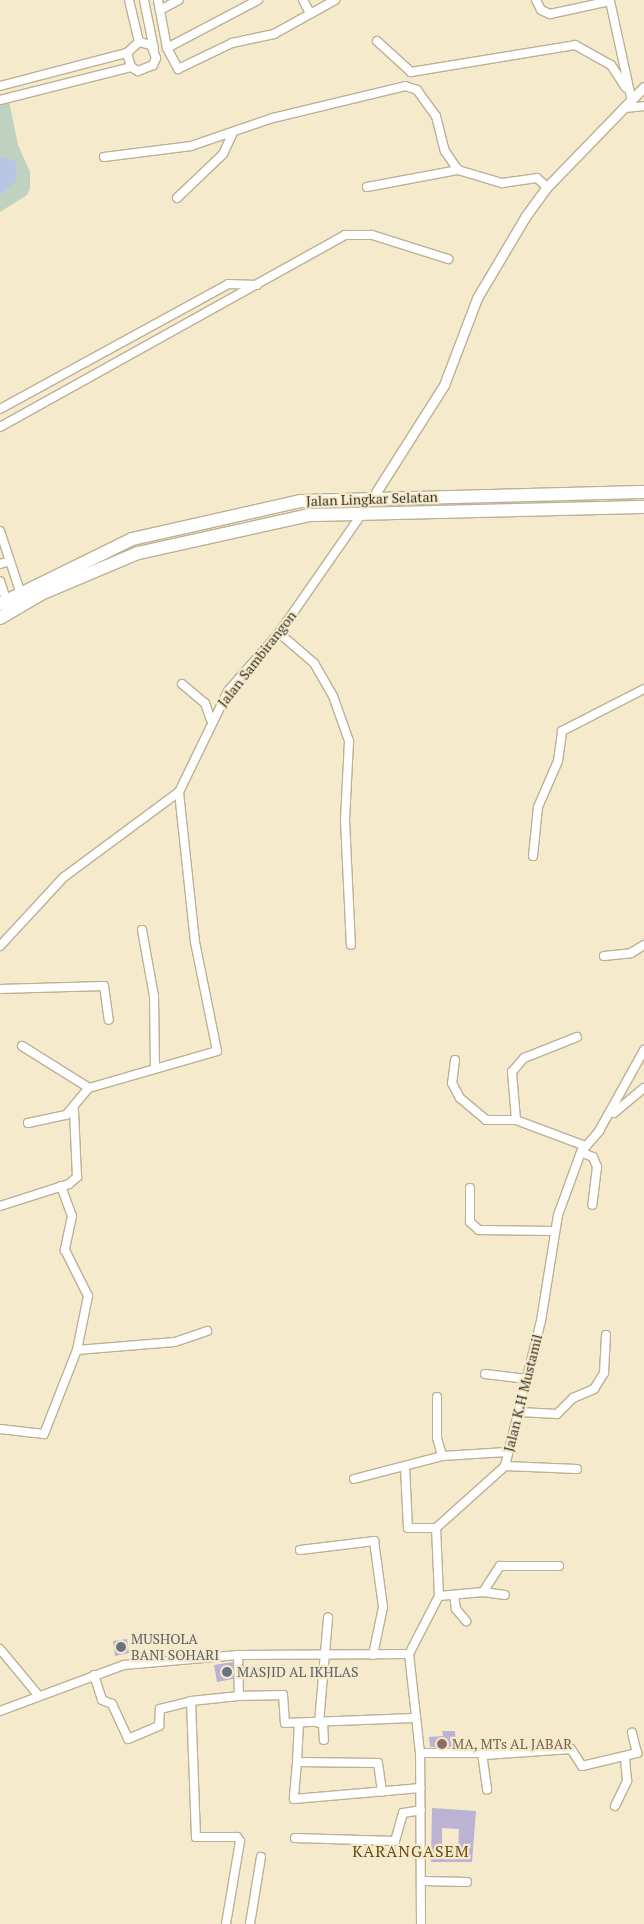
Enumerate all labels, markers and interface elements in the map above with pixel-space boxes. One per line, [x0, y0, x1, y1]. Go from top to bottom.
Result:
street label: Jalan Lingkar Selatan [306, 488, 438, 510]
street label: Jalan Sambirangon [214, 608, 300, 710]
street label: Jalan K.H Mustamil [500, 1333, 546, 1453]
place label: MUSHOLA BANI SOHARI [131, 1631, 219, 1664]
marker: MUSHOLA BANI SOHARI [115, 1641, 127, 1653]
place label: MASJID AL IKHLAS [237, 1664, 359, 1680]
marker: MASJID AL IKHLAS [221, 1666, 233, 1678]
place label: MA, MTs AL JABAR [452, 1736, 573, 1752]
marker: MA, MTs AL JABAR [436, 1738, 448, 1750]
district label: KARANGASEM [351, 1841, 471, 1861]

